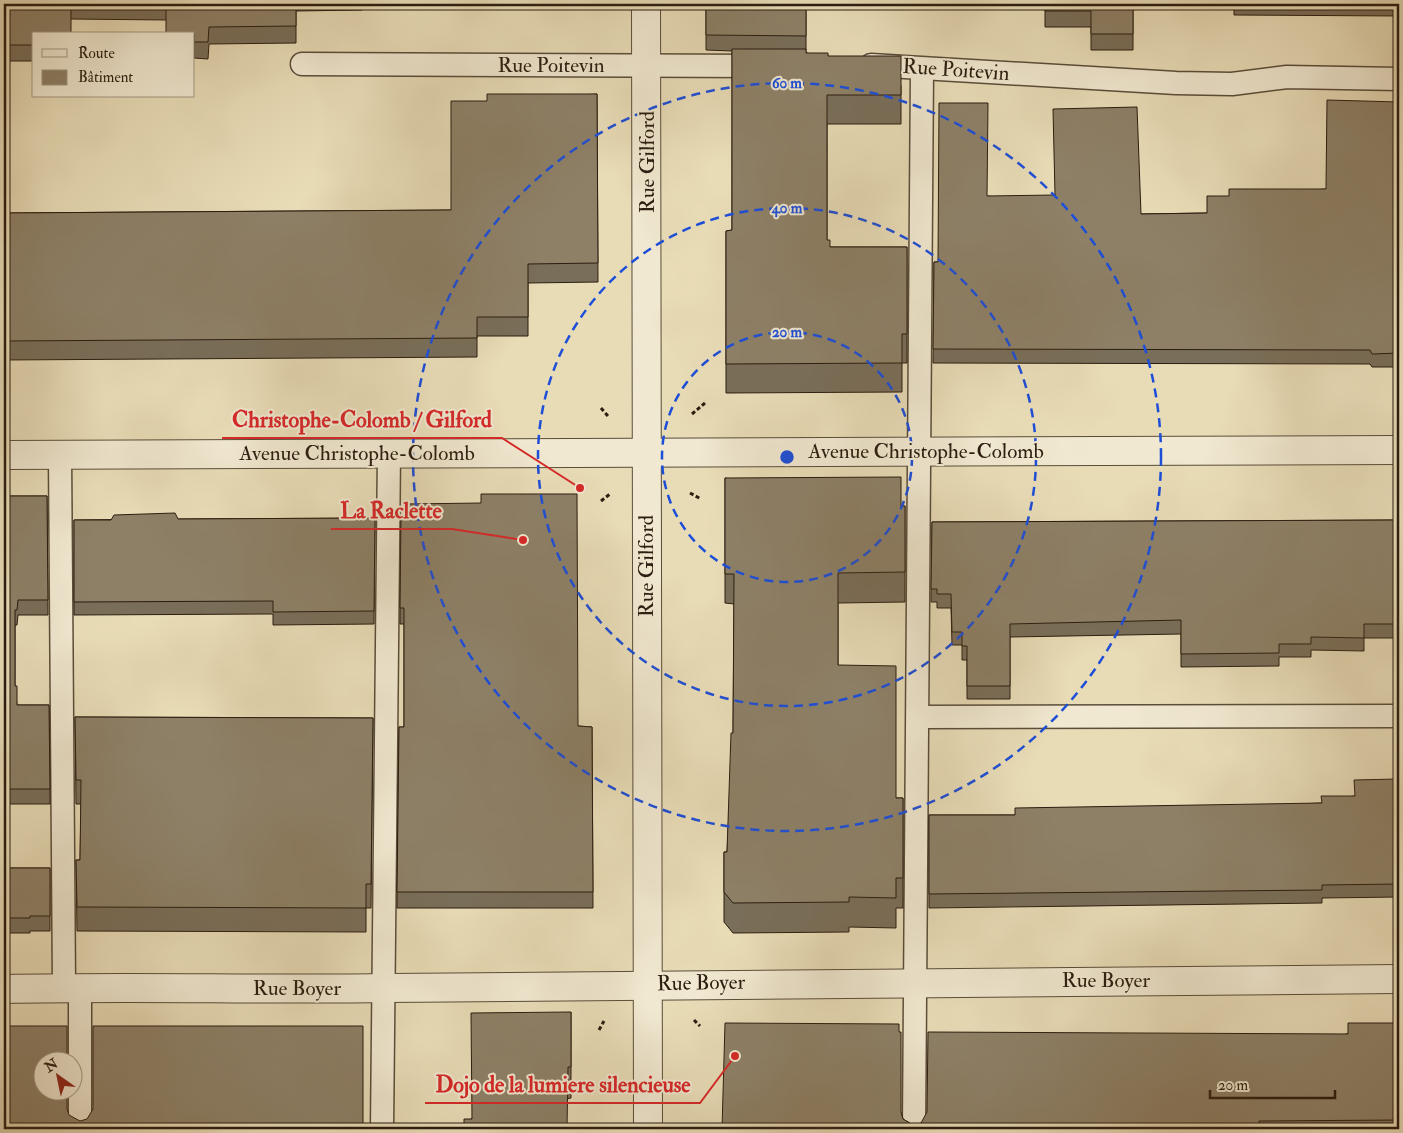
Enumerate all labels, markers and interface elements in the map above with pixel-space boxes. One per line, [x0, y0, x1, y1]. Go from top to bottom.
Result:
legend [32, 32, 195, 98]
text: Route [78, 44, 115, 63]
street label: Rue Poitevin [497, 52, 605, 79]
street label: Rue Poitevin [902, 53, 1011, 87]
text: Bâtiment [78, 68, 133, 87]
text: 60 m [772, 74, 802, 93]
street label: Rue Gilford [634, 110, 661, 213]
text: 40 m [771, 199, 803, 218]
text: 20 m [772, 323, 802, 342]
callout: Christophe-Colomb / Gilford [222, 401, 502, 438]
text: Christophe-Colomb / Gilford [232, 406, 492, 435]
street label: Avenue Christophe-Colomb [807, 438, 1044, 465]
street label: Avenue Christophe-Colomb [238, 440, 475, 467]
centre of rings [778, 448, 796, 466]
callout: La Raclette [331, 492, 452, 529]
text: La Raclette [340, 497, 443, 525]
street label: Rue Gilford [633, 514, 660, 617]
street label: Rue Boyer [1062, 967, 1150, 994]
street label: Rue Boyer [657, 969, 746, 997]
street label: Rue Boyer [253, 975, 341, 1002]
north arrow [32, 1050, 82, 1100]
text: N [40, 1055, 61, 1077]
callout: Dojo de la lumiere silencieuse [425, 1066, 700, 1103]
scale bar [1210, 1068, 1336, 1100]
text: Dojo de la lumiere silencieuse [435, 1071, 691, 1099]
text: 20 m [1218, 1076, 1248, 1095]

